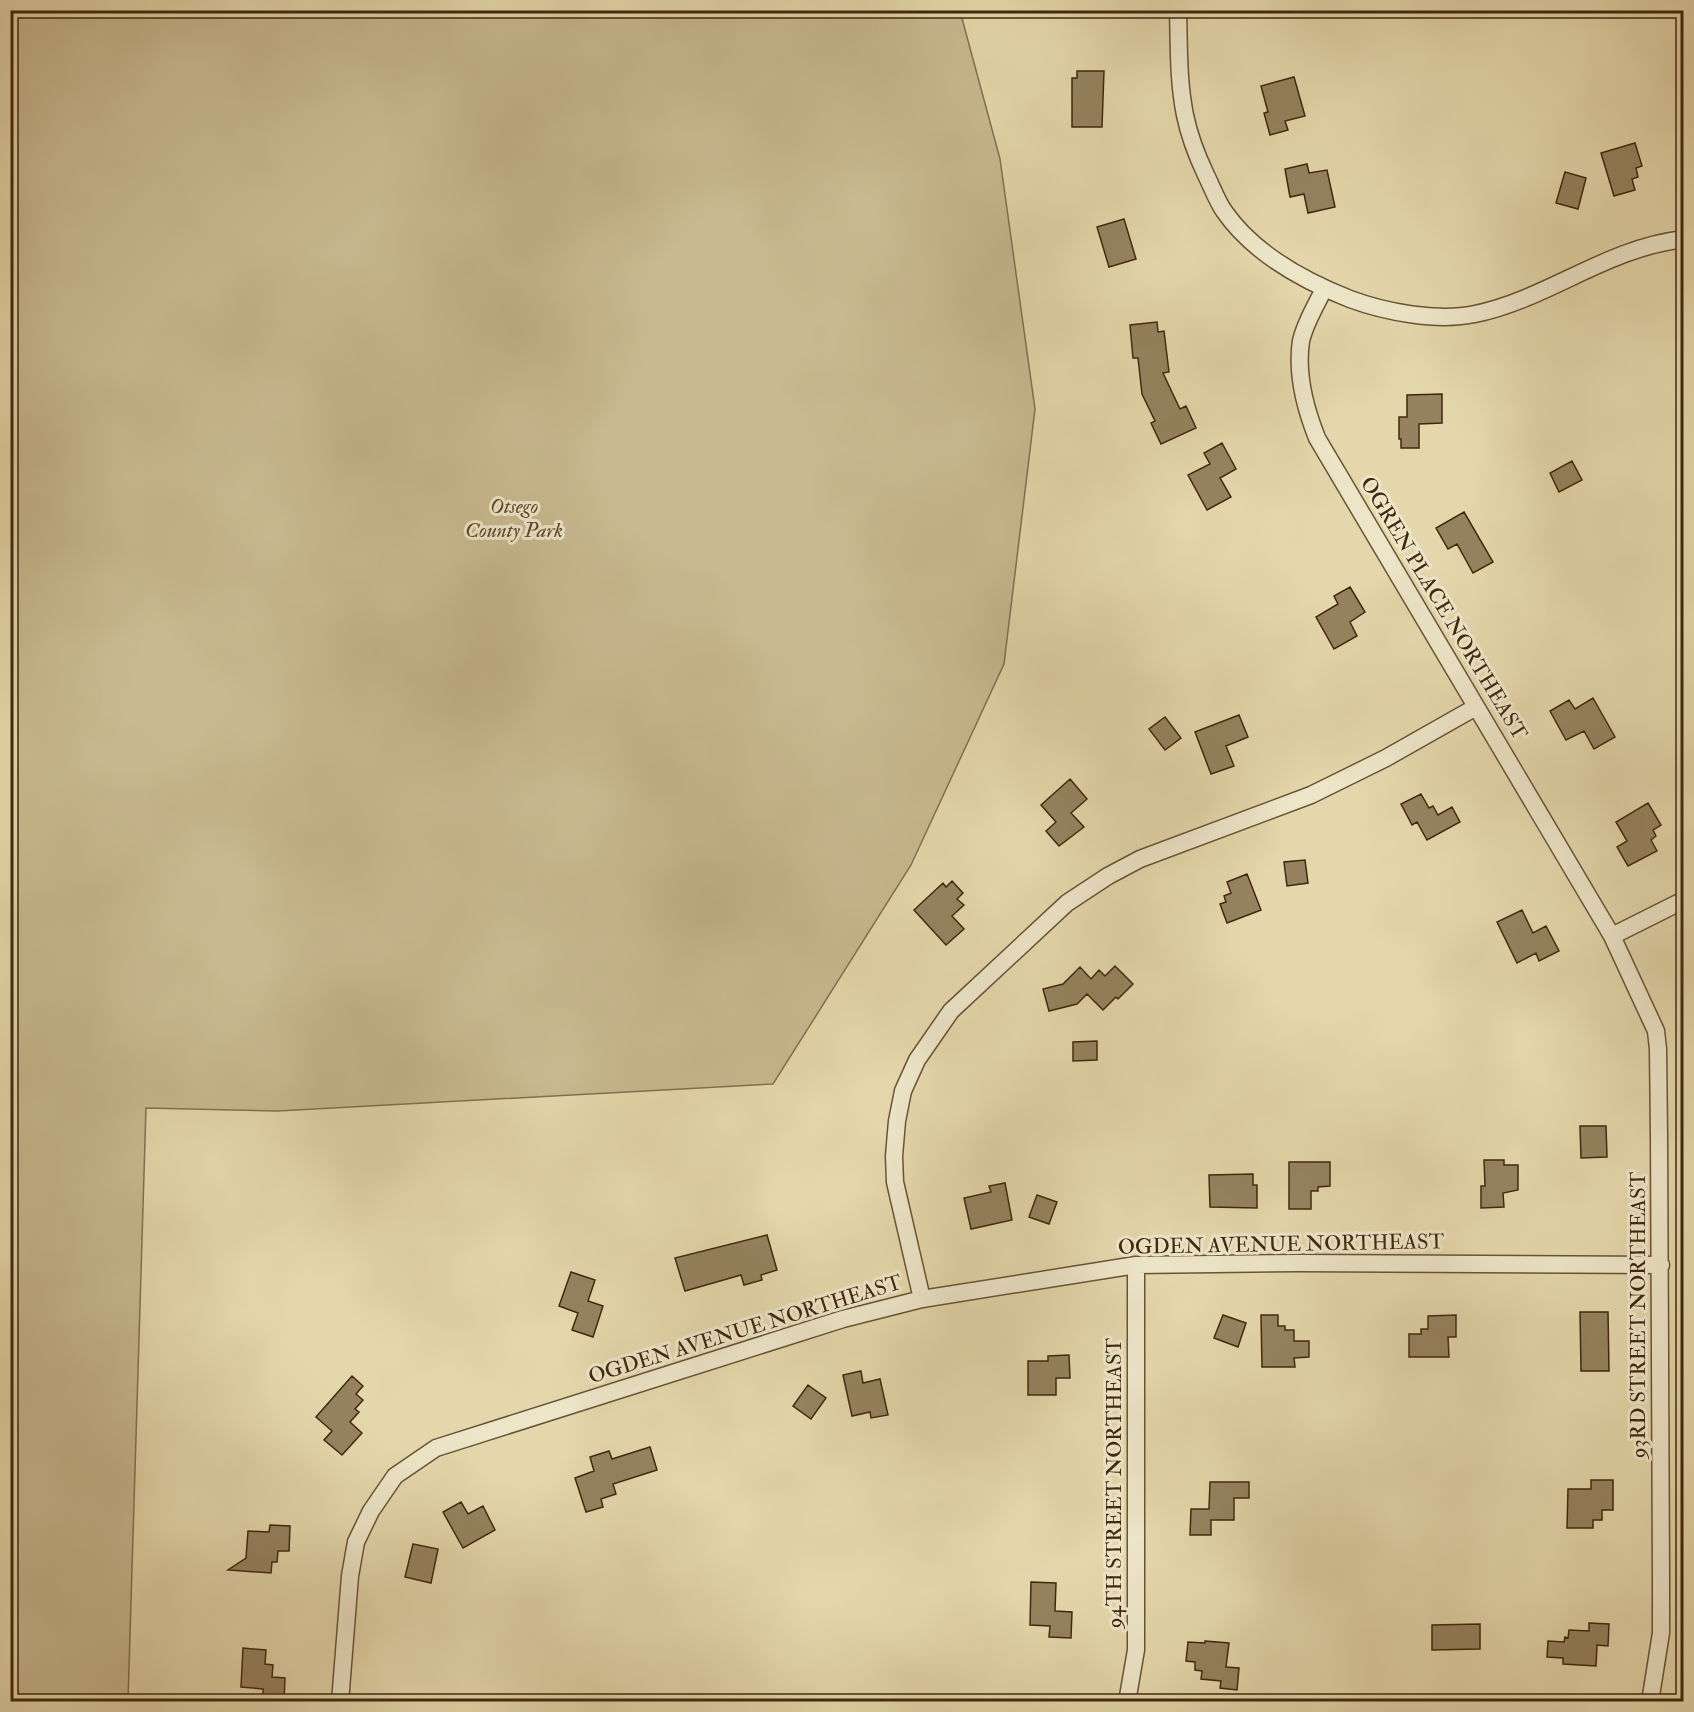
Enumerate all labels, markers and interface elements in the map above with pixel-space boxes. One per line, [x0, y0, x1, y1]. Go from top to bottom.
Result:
street label: OGREN PLACE NORTHEAST [1354, 472, 1533, 745]
park label: Otsego County Park [465, 493, 563, 544]
street label: 93RD STREET NORTHEAST [1625, 1171, 1652, 1460]
street label: OGDEN AVENUE NORTHEAST [1118, 1228, 1445, 1261]
street label: OGDEN AVENUE NORTHEAST [585, 1269, 906, 1390]
street label: 94TH STREET NORTHEAST [1101, 1337, 1128, 1630]

